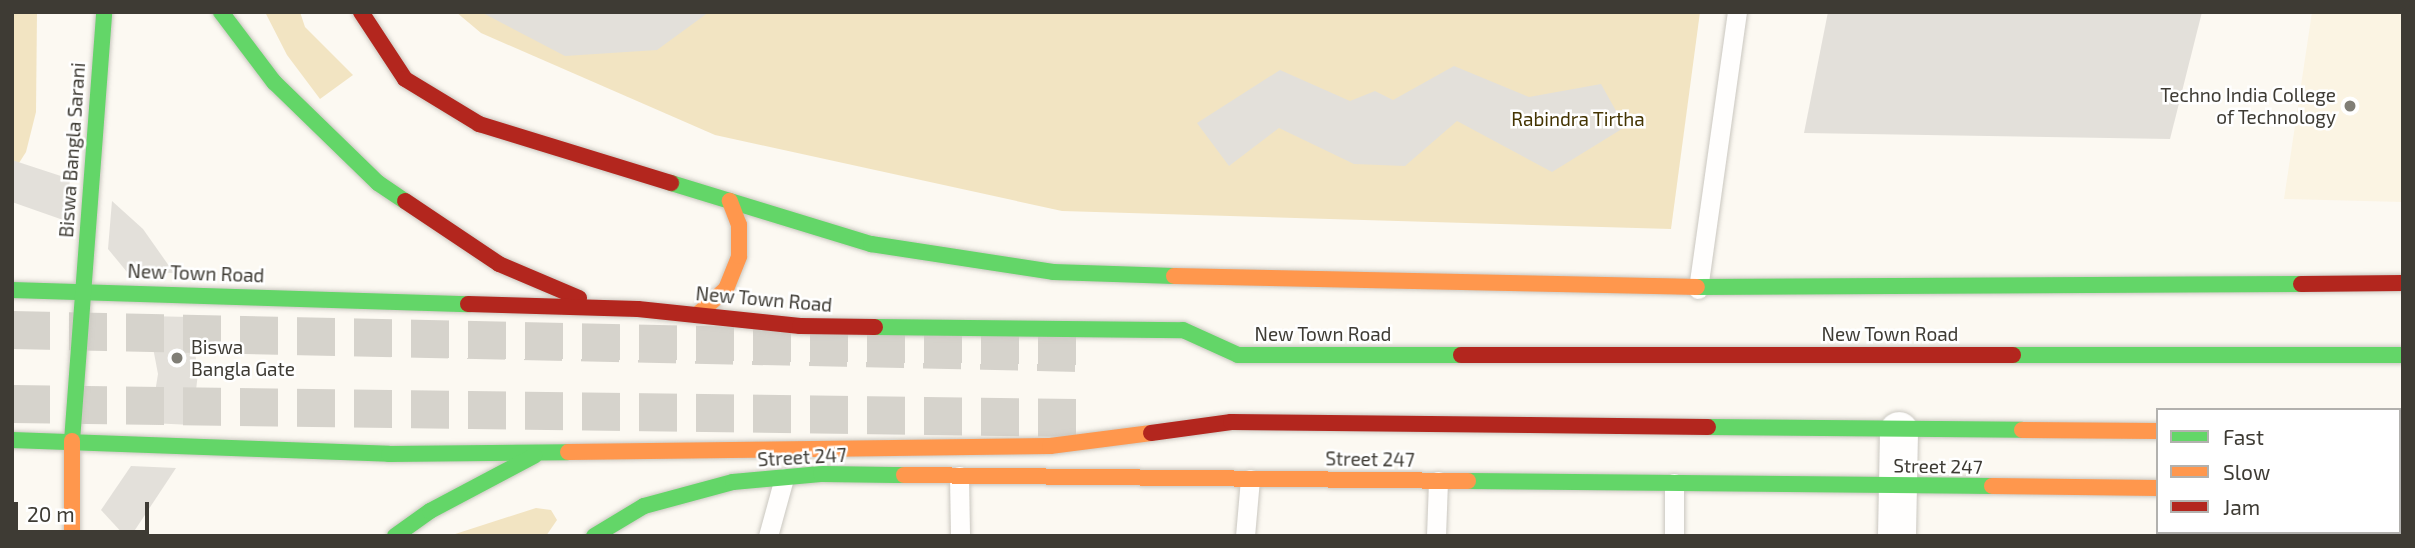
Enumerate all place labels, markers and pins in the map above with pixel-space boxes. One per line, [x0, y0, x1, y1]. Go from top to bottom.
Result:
place label: Techno India College of Technology [2160, 84, 2336, 128]
marker: Techno India College of Technology [2342, 98, 2358, 114]
place label: Biswa Bangla Gate [191, 336, 295, 380]
marker: Biswa Bangla Gate [169, 350, 185, 366]

